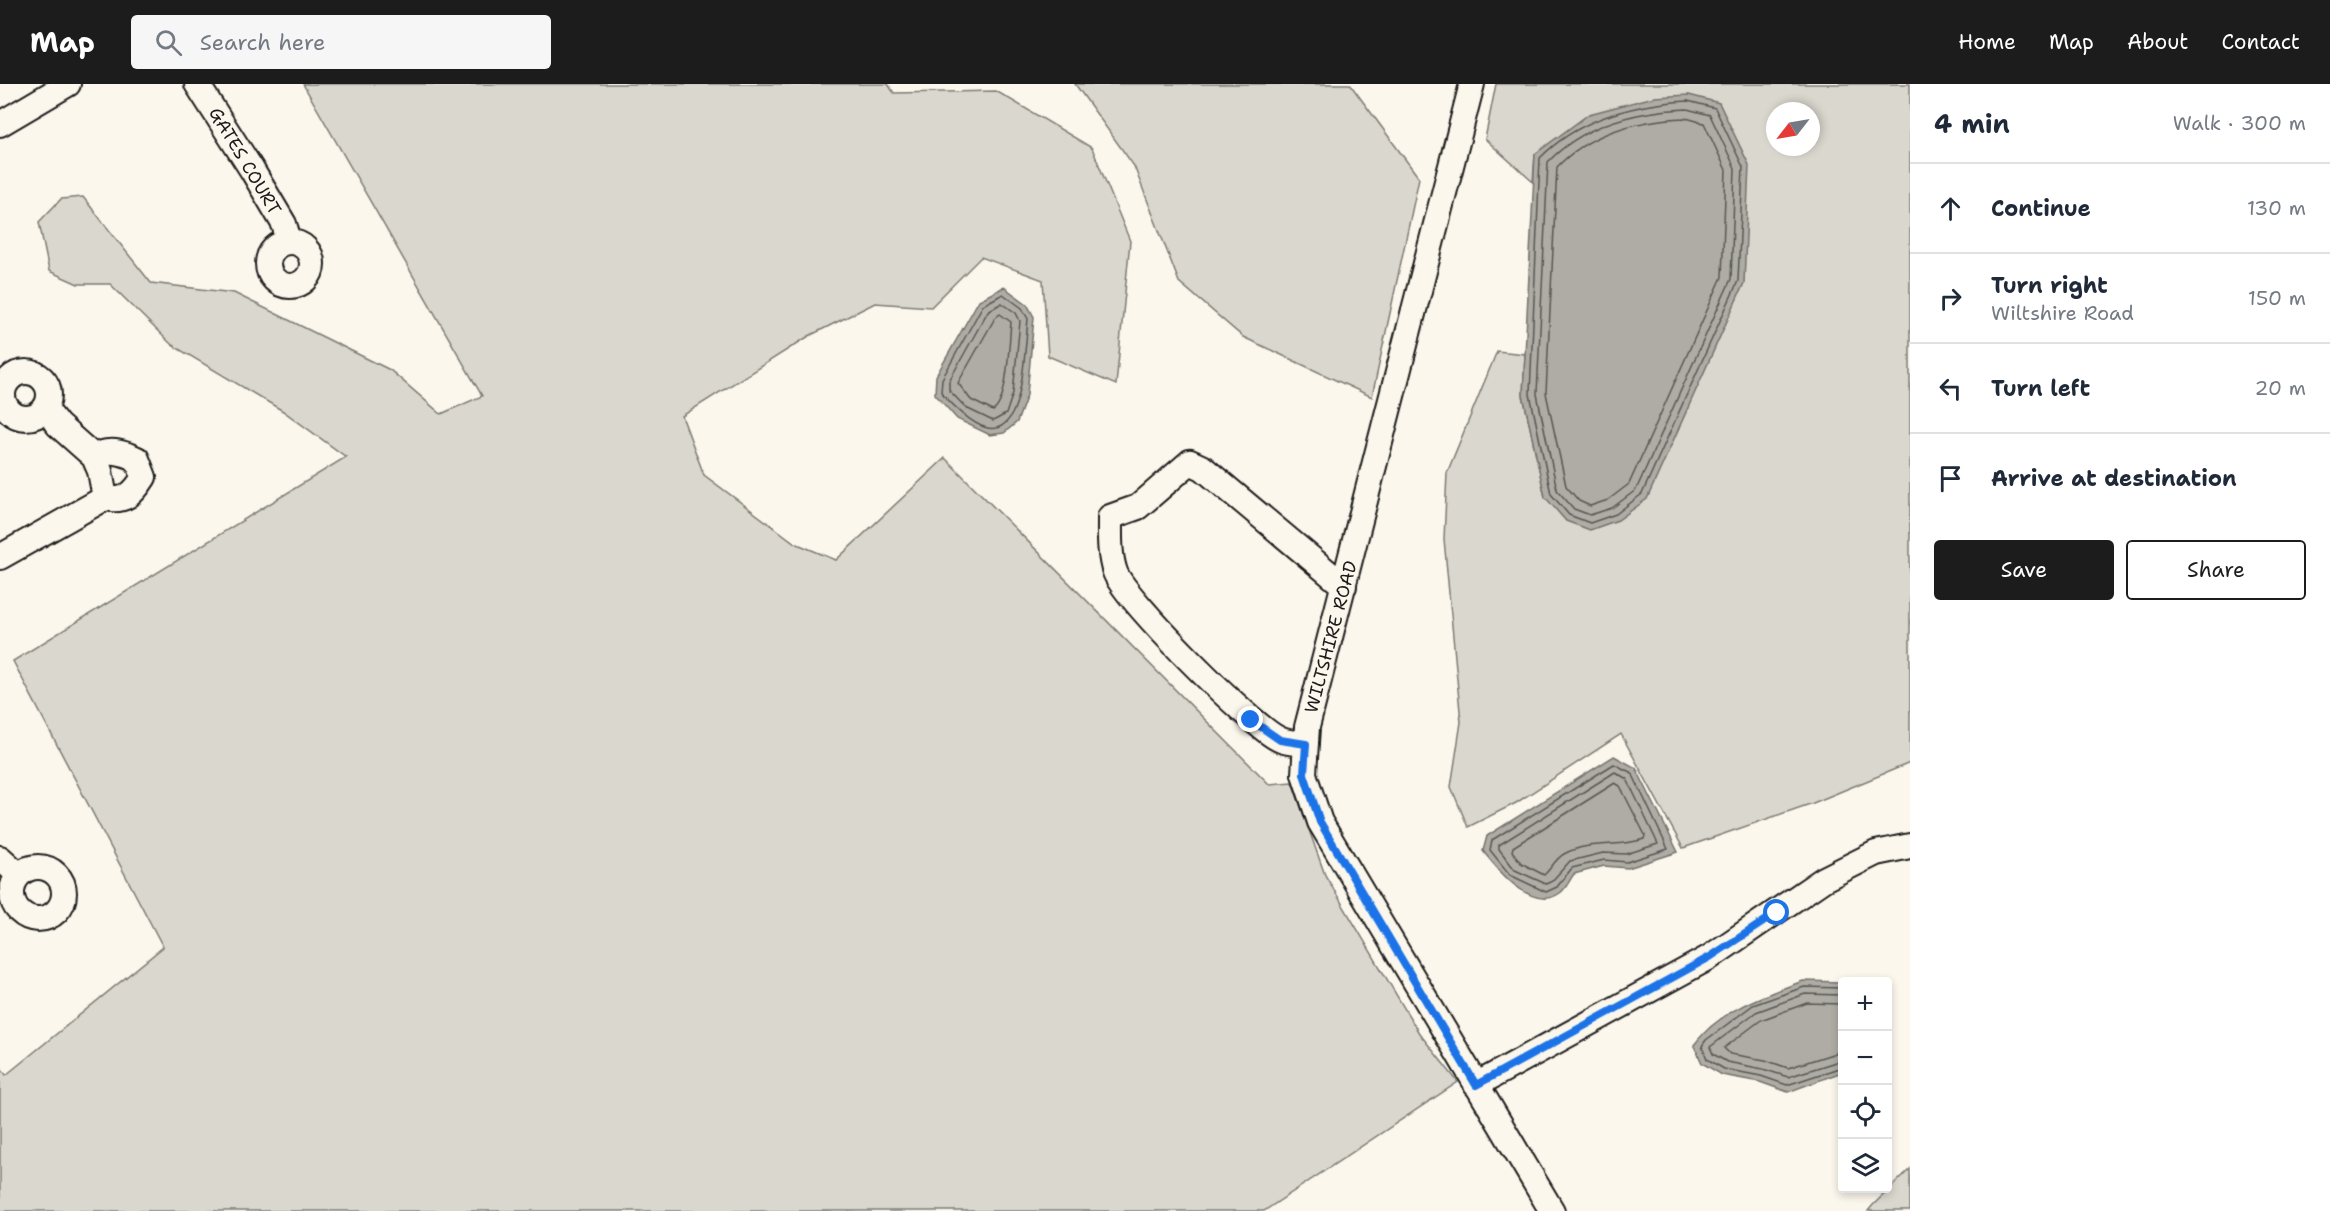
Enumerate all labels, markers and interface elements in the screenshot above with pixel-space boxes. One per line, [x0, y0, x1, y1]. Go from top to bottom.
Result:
search box [131, 15, 551, 69]
text: Map [30, 23, 95, 61]
icon: search [152, 26, 185, 59]
text: Search here [200, 28, 325, 57]
text: Home [1958, 28, 2016, 56]
text: Map [2049, 28, 2094, 56]
text: About [2127, 28, 2188, 56]
text: Contact [2221, 28, 2300, 56]
north arrow [1766, 102, 1820, 156]
street label: GATES COURT [203, 103, 287, 219]
text: 4 min [1934, 106, 2010, 141]
text: Walk · 300 m [2173, 110, 2306, 136]
icon: ahead [1934, 192, 1967, 225]
text: Continue [1991, 194, 2091, 223]
text: 130 m [2247, 195, 2306, 221]
text: Turn right [1991, 271, 2108, 300]
icon: right [1934, 282, 1967, 315]
text: 150 m [2248, 285, 2306, 311]
text: Wiltshire Road [1991, 300, 2134, 326]
icon: left [1934, 372, 1967, 405]
text: Turn left [1991, 374, 2090, 403]
text: 20 m [2255, 375, 2306, 401]
icon: arrive [1934, 462, 1967, 495]
text: Arrive at destination [1991, 464, 2237, 493]
button: Save [1934, 540, 2114, 600]
button: Share [2126, 540, 2306, 600]
street label: WILTSHIRE ROAD [1299, 558, 1363, 716]
route end [1237, 706, 1263, 732]
route start [1763, 899, 1789, 925]
map controls [1838, 977, 1892, 1193]
button: + [1838, 977, 1892, 1031]
button: − [1838, 1031, 1892, 1085]
button: locate [1838, 1085, 1892, 1139]
button: layers [1838, 1139, 1892, 1193]

